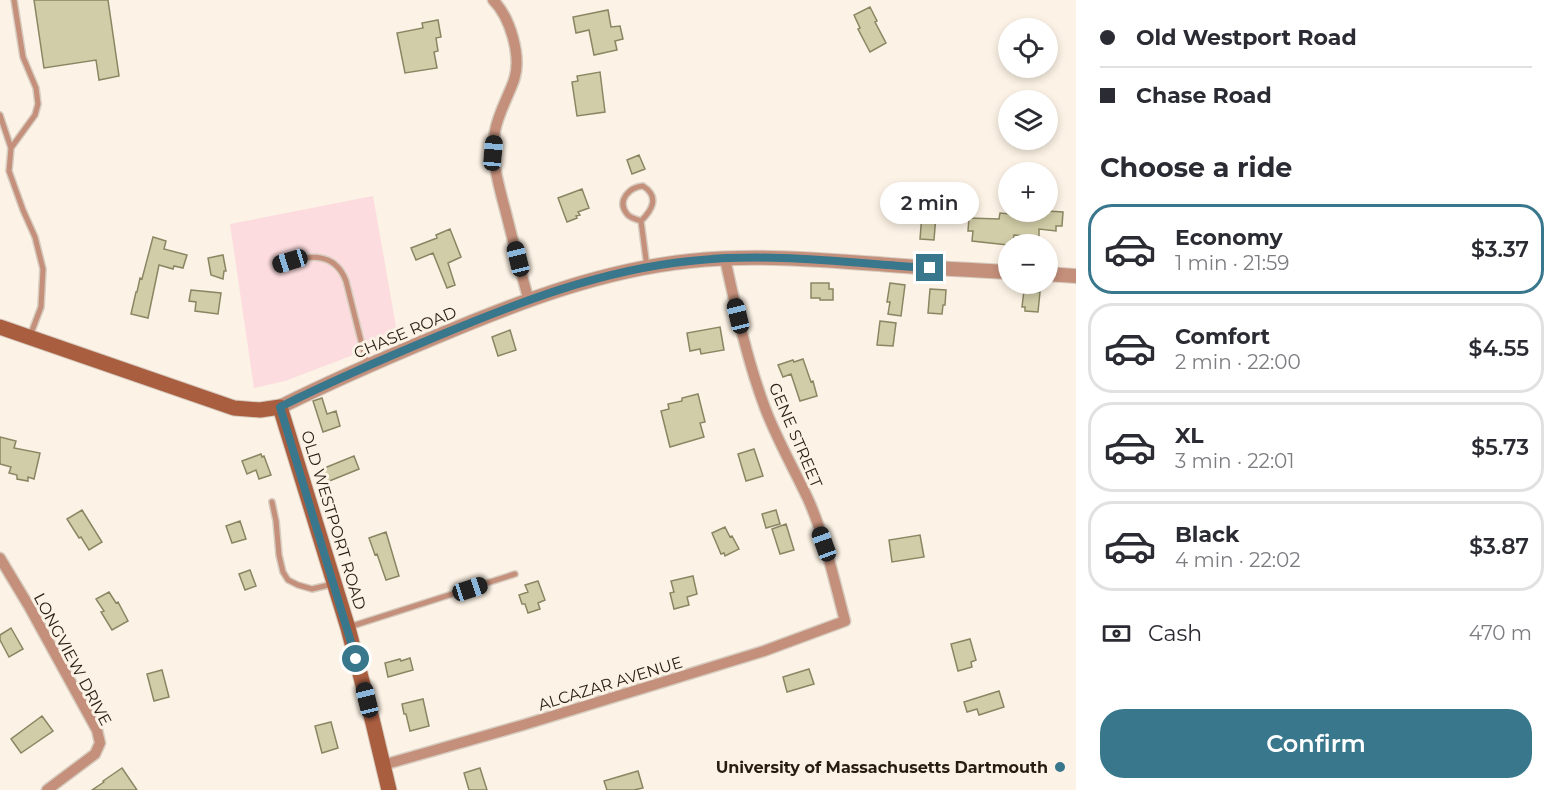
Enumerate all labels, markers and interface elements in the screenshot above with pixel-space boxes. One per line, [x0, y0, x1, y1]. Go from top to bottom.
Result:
map controls [998, 18, 1058, 294]
button: locate [998, 18, 1058, 78]
text: Old Westport Road [1136, 24, 1357, 51]
text: Chase Road [1136, 82, 1272, 109]
button: layers [998, 90, 1058, 150]
car [482, 134, 504, 172]
text: Choose a ride [1100, 151, 1292, 184]
button: + [998, 162, 1058, 222]
callout: 2 min [880, 181, 980, 223]
text: 2 min [901, 191, 958, 215]
icon: car [1103, 222, 1157, 276]
text: Economy [1175, 224, 1283, 251]
button: − [998, 234, 1058, 294]
text: $3.37 [1471, 236, 1529, 263]
car [505, 239, 531, 279]
car [270, 247, 310, 275]
text: 1 min · 21:59 [1175, 251, 1289, 275]
route end [916, 254, 943, 281]
car [725, 296, 751, 336]
street label: CHASE ROAD [351, 302, 460, 363]
icon: car [1103, 321, 1157, 375]
text: Comfort [1175, 323, 1270, 350]
text: $4.55 [1469, 335, 1529, 362]
text: 2 min · 22:00 [1175, 350, 1301, 374]
street label: GENE STREET [765, 380, 826, 491]
icon: car [1103, 420, 1157, 474]
text: XL [1175, 422, 1204, 449]
street label: OLD WESTPORT ROAD [297, 428, 370, 612]
text: $5.73 [1471, 434, 1529, 461]
text: 3 min · 22:01 [1175, 449, 1295, 473]
icon: car [1103, 519, 1157, 573]
text: Black [1175, 521, 1239, 548]
car [809, 524, 839, 564]
text: $3.87 [1469, 533, 1529, 560]
text: 4 min · 22:02 [1175, 548, 1301, 572]
car [450, 575, 490, 603]
street label: LONGVIEW DRIVE [30, 590, 116, 729]
icon: cash [1100, 617, 1133, 650]
text: Cash [1148, 620, 1202, 647]
text: 470 m [1469, 621, 1532, 645]
route start [342, 645, 369, 672]
street label: ALCAZAR AVENUE [536, 652, 685, 714]
car [354, 680, 380, 720]
button: Confirm [1100, 709, 1532, 778]
place label: University of Massachusetts Dartmouth [716, 758, 1048, 777]
marker: University of Massachusetts Dartmouth [1053, 760, 1067, 774]

